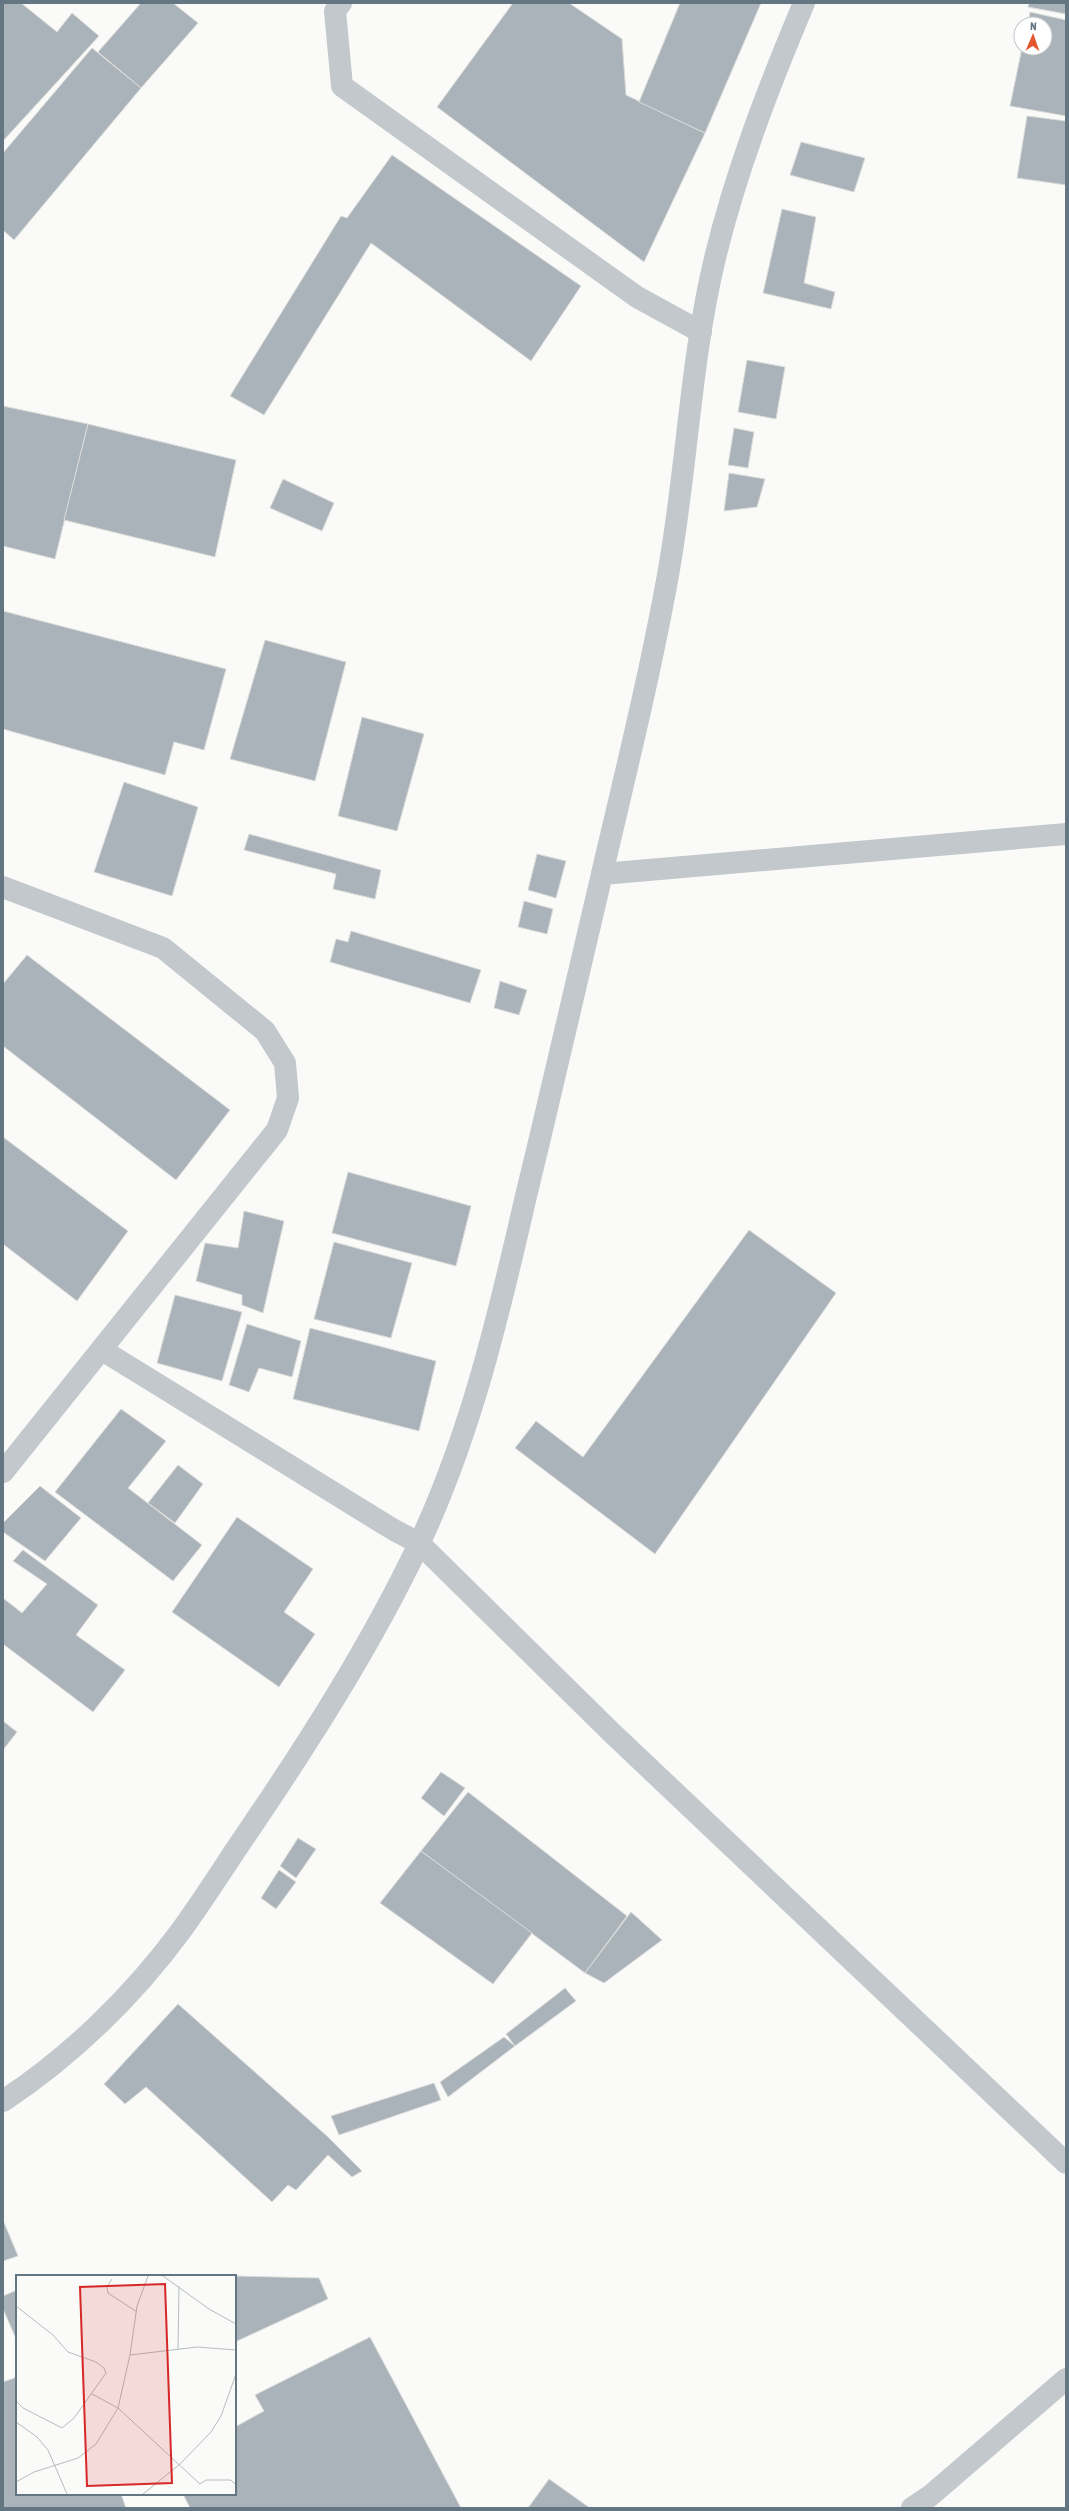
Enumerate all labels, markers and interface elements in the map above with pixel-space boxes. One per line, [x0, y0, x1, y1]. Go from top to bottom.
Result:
north arrow [1013, 16, 1053, 56]
text: N [1030, 20, 1037, 32]
inset map [16, 2275, 236, 2495]

